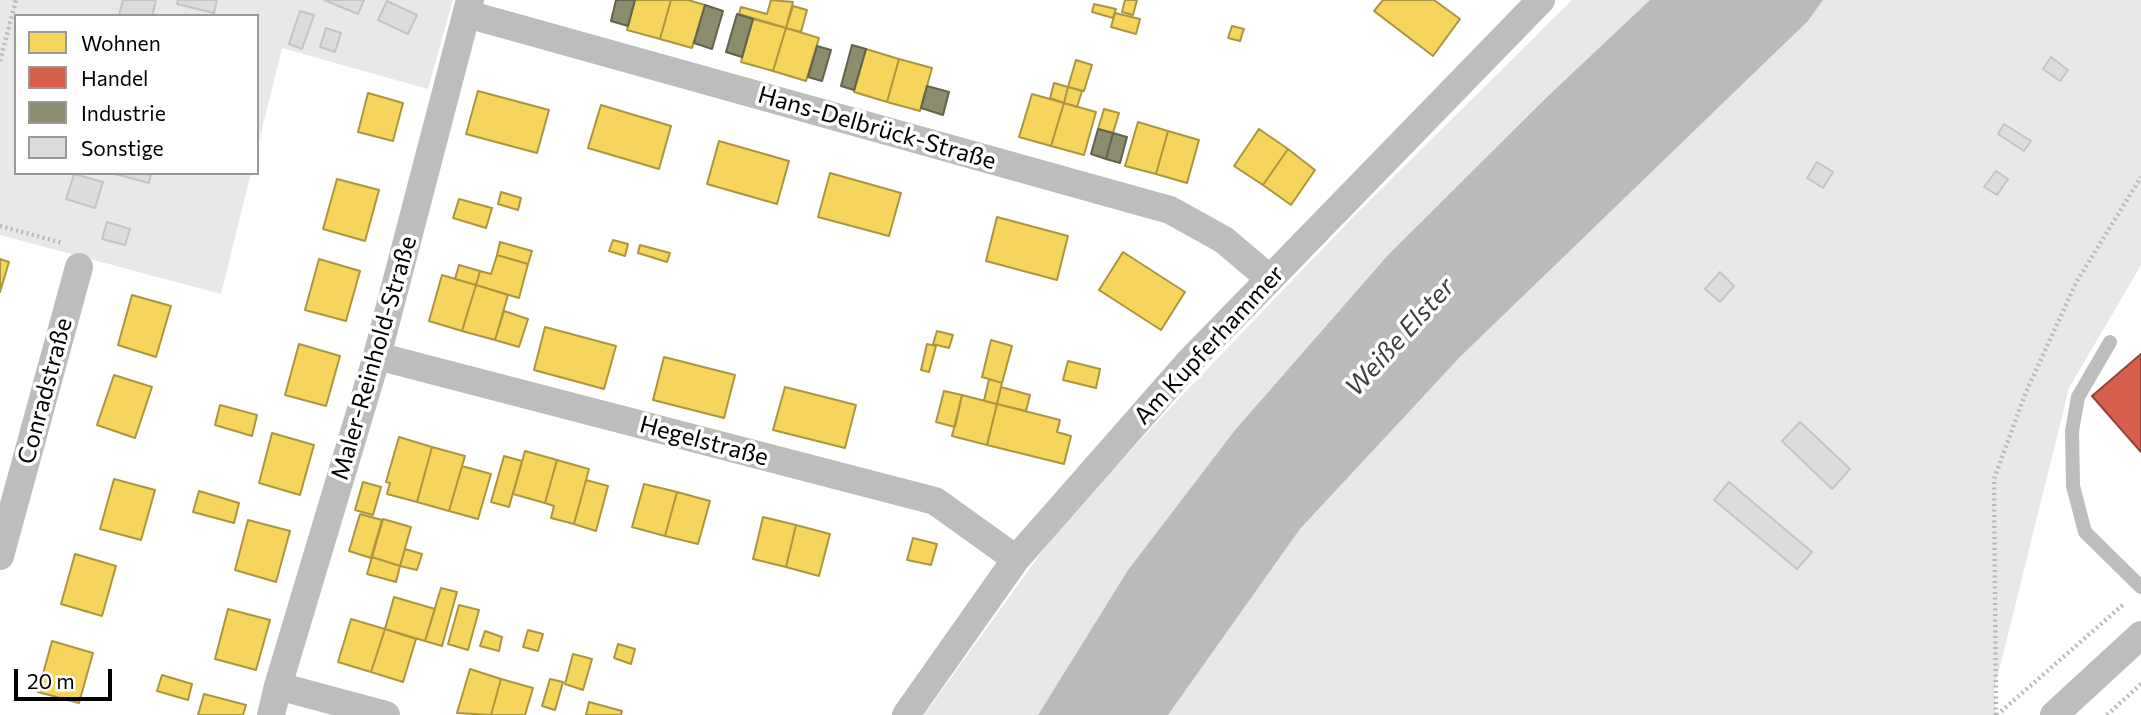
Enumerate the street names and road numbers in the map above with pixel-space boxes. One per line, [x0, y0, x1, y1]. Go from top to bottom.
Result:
street label: Hans-Delbrück-Straße [755, 80, 999, 176]
street label: Maler-Reinhold-Straße [325, 233, 423, 483]
street label: Am Kupferhammer [1128, 260, 1290, 430]
street label: Conradstraße [12, 315, 78, 467]
street label: Hegelstraße [637, 410, 771, 472]

